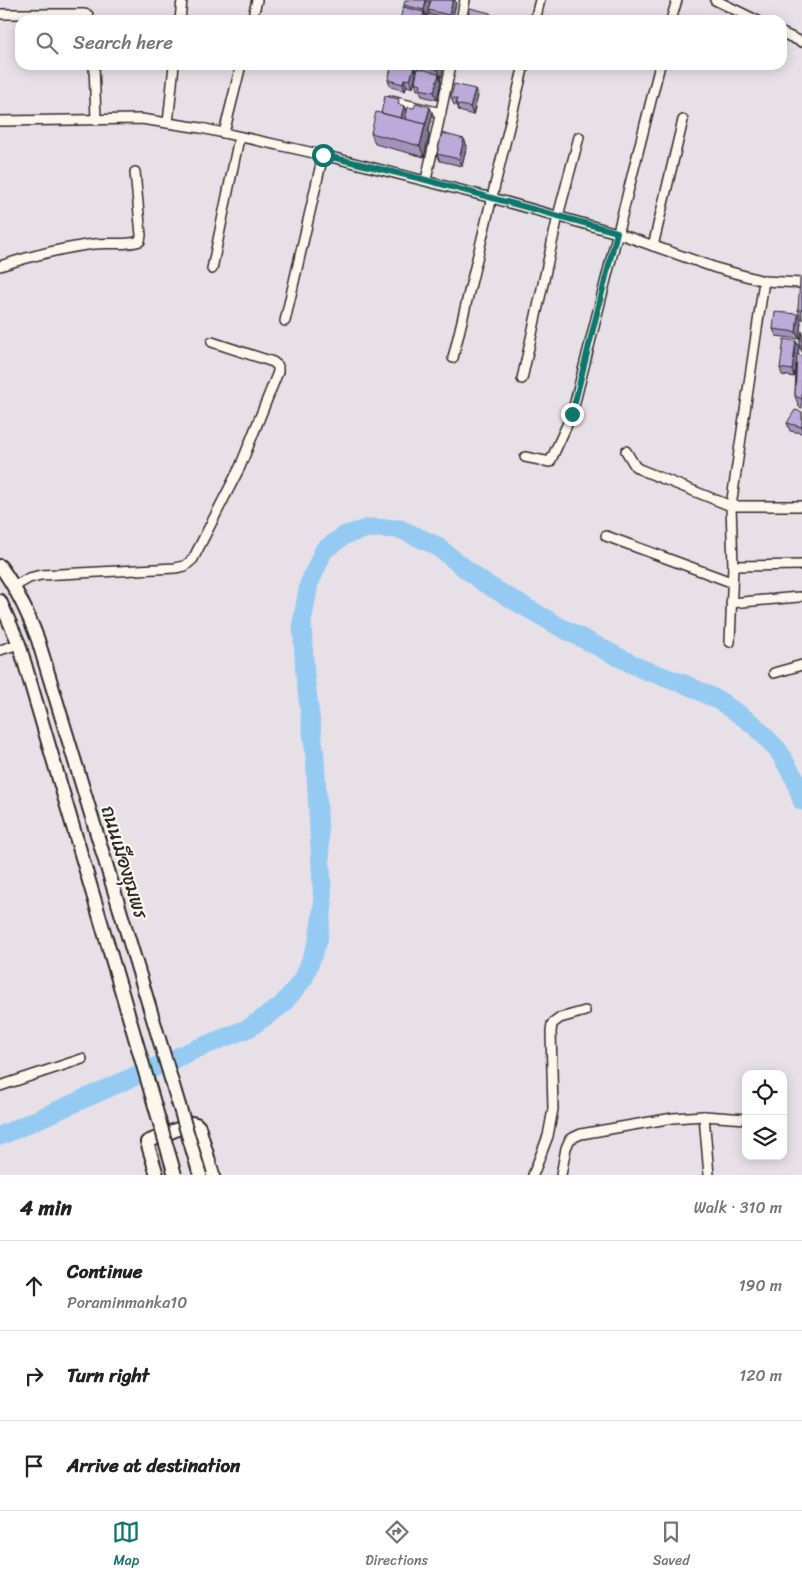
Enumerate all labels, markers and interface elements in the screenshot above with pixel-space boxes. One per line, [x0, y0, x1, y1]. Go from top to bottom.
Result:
search box [15, 15, 787, 70]
text: Search here [73, 26, 173, 59]
icon: search [33, 29, 61, 57]
route start [312, 144, 335, 167]
route end [561, 403, 584, 426]
street label: ถนนเมืองชุมพร [92, 801, 158, 923]
map controls [742, 1070, 787, 1160]
button: locate [742, 1070, 787, 1115]
button: layers [742, 1115, 787, 1160]
text: 4 min [20, 1189, 72, 1227]
text: Walk · 310 m [694, 1193, 782, 1222]
text: Continue [67, 1255, 143, 1288]
text: 190 m [739, 1271, 782, 1300]
icon: ahead [20, 1272, 48, 1300]
text: Poraminmanka10 [67, 1288, 187, 1317]
text: Turn right [67, 1359, 149, 1392]
text: 120 m [739, 1361, 782, 1390]
icon: right [20, 1362, 48, 1390]
text: Arrive at destination [67, 1449, 240, 1482]
icon: arrive [20, 1452, 48, 1480]
tab: Map [112, 1518, 140, 1573]
tab: Directions [365, 1518, 428, 1573]
tab: Saved [653, 1518, 690, 1573]

